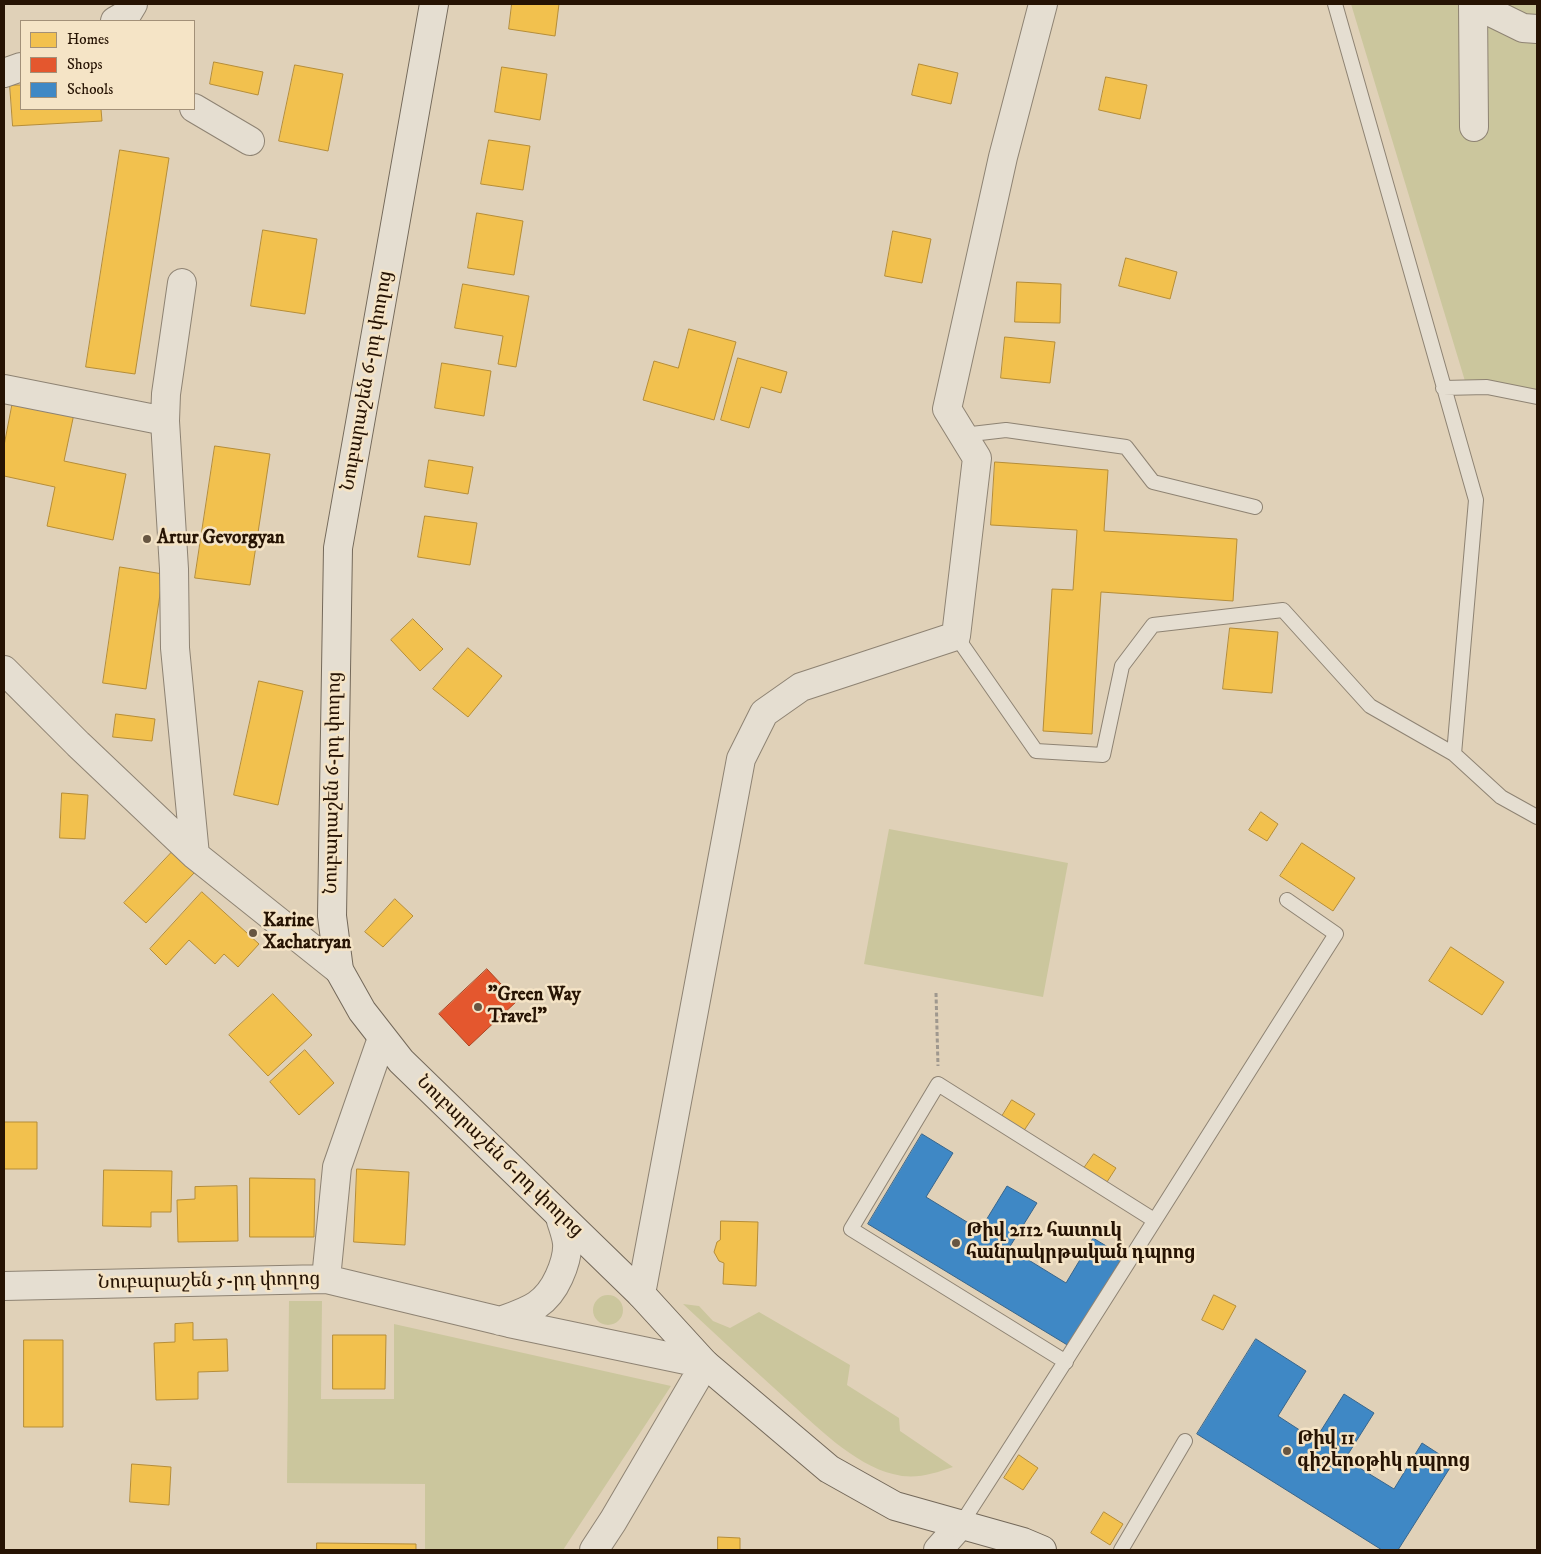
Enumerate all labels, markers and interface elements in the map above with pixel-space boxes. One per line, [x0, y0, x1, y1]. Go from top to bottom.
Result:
legend [20, 20, 195, 110]
text: Homes [67, 30, 109, 49]
text: Shops [67, 55, 103, 74]
text: Schools [67, 80, 113, 99]
street label: Նուբարաշեն 6-րդ փողոց [337, 269, 399, 493]
place label: Artur Gevorgyan [157, 528, 285, 550]
marker: Artur Gevorgyan [141, 533, 153, 545]
street label: Նուբարաշեն 6-րդ փողոց [321, 671, 347, 895]
place label: Karine Xachatryan [263, 911, 351, 955]
marker: Karine Xachatryan [247, 927, 259, 939]
place label: "Green Way Travel" [488, 985, 581, 1029]
marker: "Green Way Travel" [472, 1001, 484, 1013]
street label: Նուբարաշեն 6-րդ փողոց [411, 1071, 587, 1243]
place label: Թիվ 2112 հատուկ հանրակրթական դպրոց [966, 1221, 1196, 1265]
marker: Թիվ 2112 հատուկ հանրակրթական դպրոց [950, 1237, 962, 1249]
street label: Նուբարաշեն 5-րդ փողոց [98, 1269, 320, 1295]
place label: Թիվ 11 գիշերօթիկ դպրոց [1297, 1429, 1470, 1473]
marker: Թիվ 11 գիշերօթիկ դպրոց [1281, 1445, 1293, 1457]

